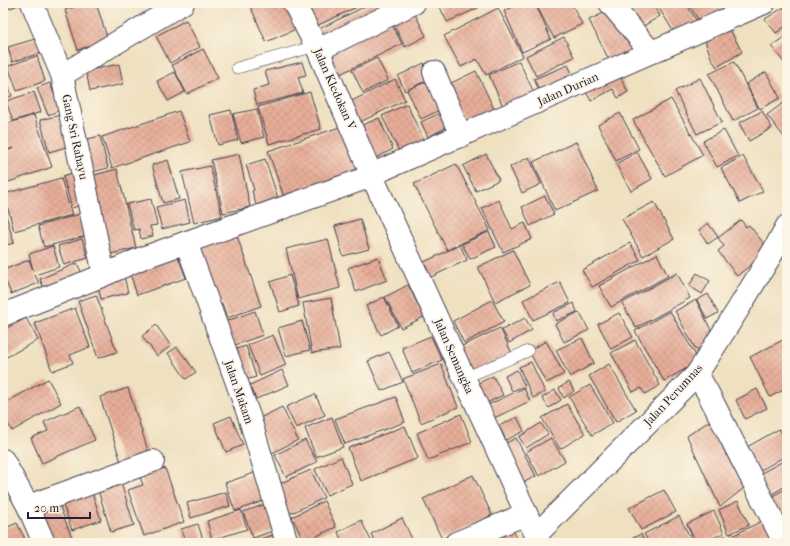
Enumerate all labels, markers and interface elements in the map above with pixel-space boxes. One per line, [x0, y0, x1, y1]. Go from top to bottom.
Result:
street label: Jalan Kledokan V [310, 45, 360, 133]
street label: Jalan Durian [534, 69, 601, 109]
street label: Gang Sri Rahayu [59, 93, 91, 181]
street label: Jalan Semangka [431, 315, 477, 396]
street label: Jalan Makam [221, 357, 256, 426]
street label: Jalan Perumnas [640, 361, 706, 430]
scale bar [28, 494, 90, 520]
text: 20 m [34, 501, 59, 515]

